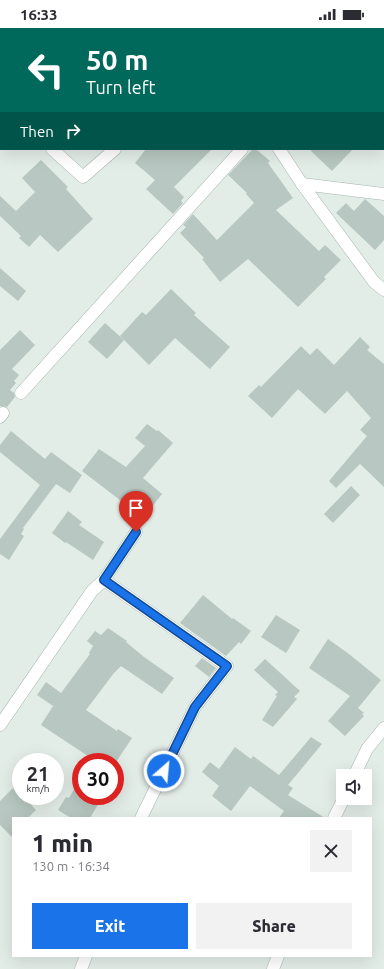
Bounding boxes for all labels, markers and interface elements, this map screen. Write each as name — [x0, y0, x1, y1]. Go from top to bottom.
text: 16:33 — [20, 6, 58, 23]
icon: left — [20, 44, 72, 96]
text: 50 m — [86, 44, 148, 75]
text: Turn left — [86, 77, 156, 97]
icon: right — [62, 120, 84, 142]
text: Then — [20, 123, 54, 140]
pin — [119, 491, 153, 532]
icon: arrive — [125, 497, 147, 519]
position arrow — [143, 750, 185, 792]
speed limit sign: 30 — [72, 753, 124, 805]
text: 21 — [27, 762, 49, 785]
map controls — [336, 769, 372, 805]
button: sound — [336, 769, 372, 805]
text: km/h — [26, 783, 50, 794]
text: 1 min — [32, 830, 93, 857]
button: close — [310, 830, 352, 872]
text: 130 m · 16:34 — [32, 859, 110, 873]
button: Exit — [32, 903, 188, 949]
button: Share — [196, 903, 352, 949]

